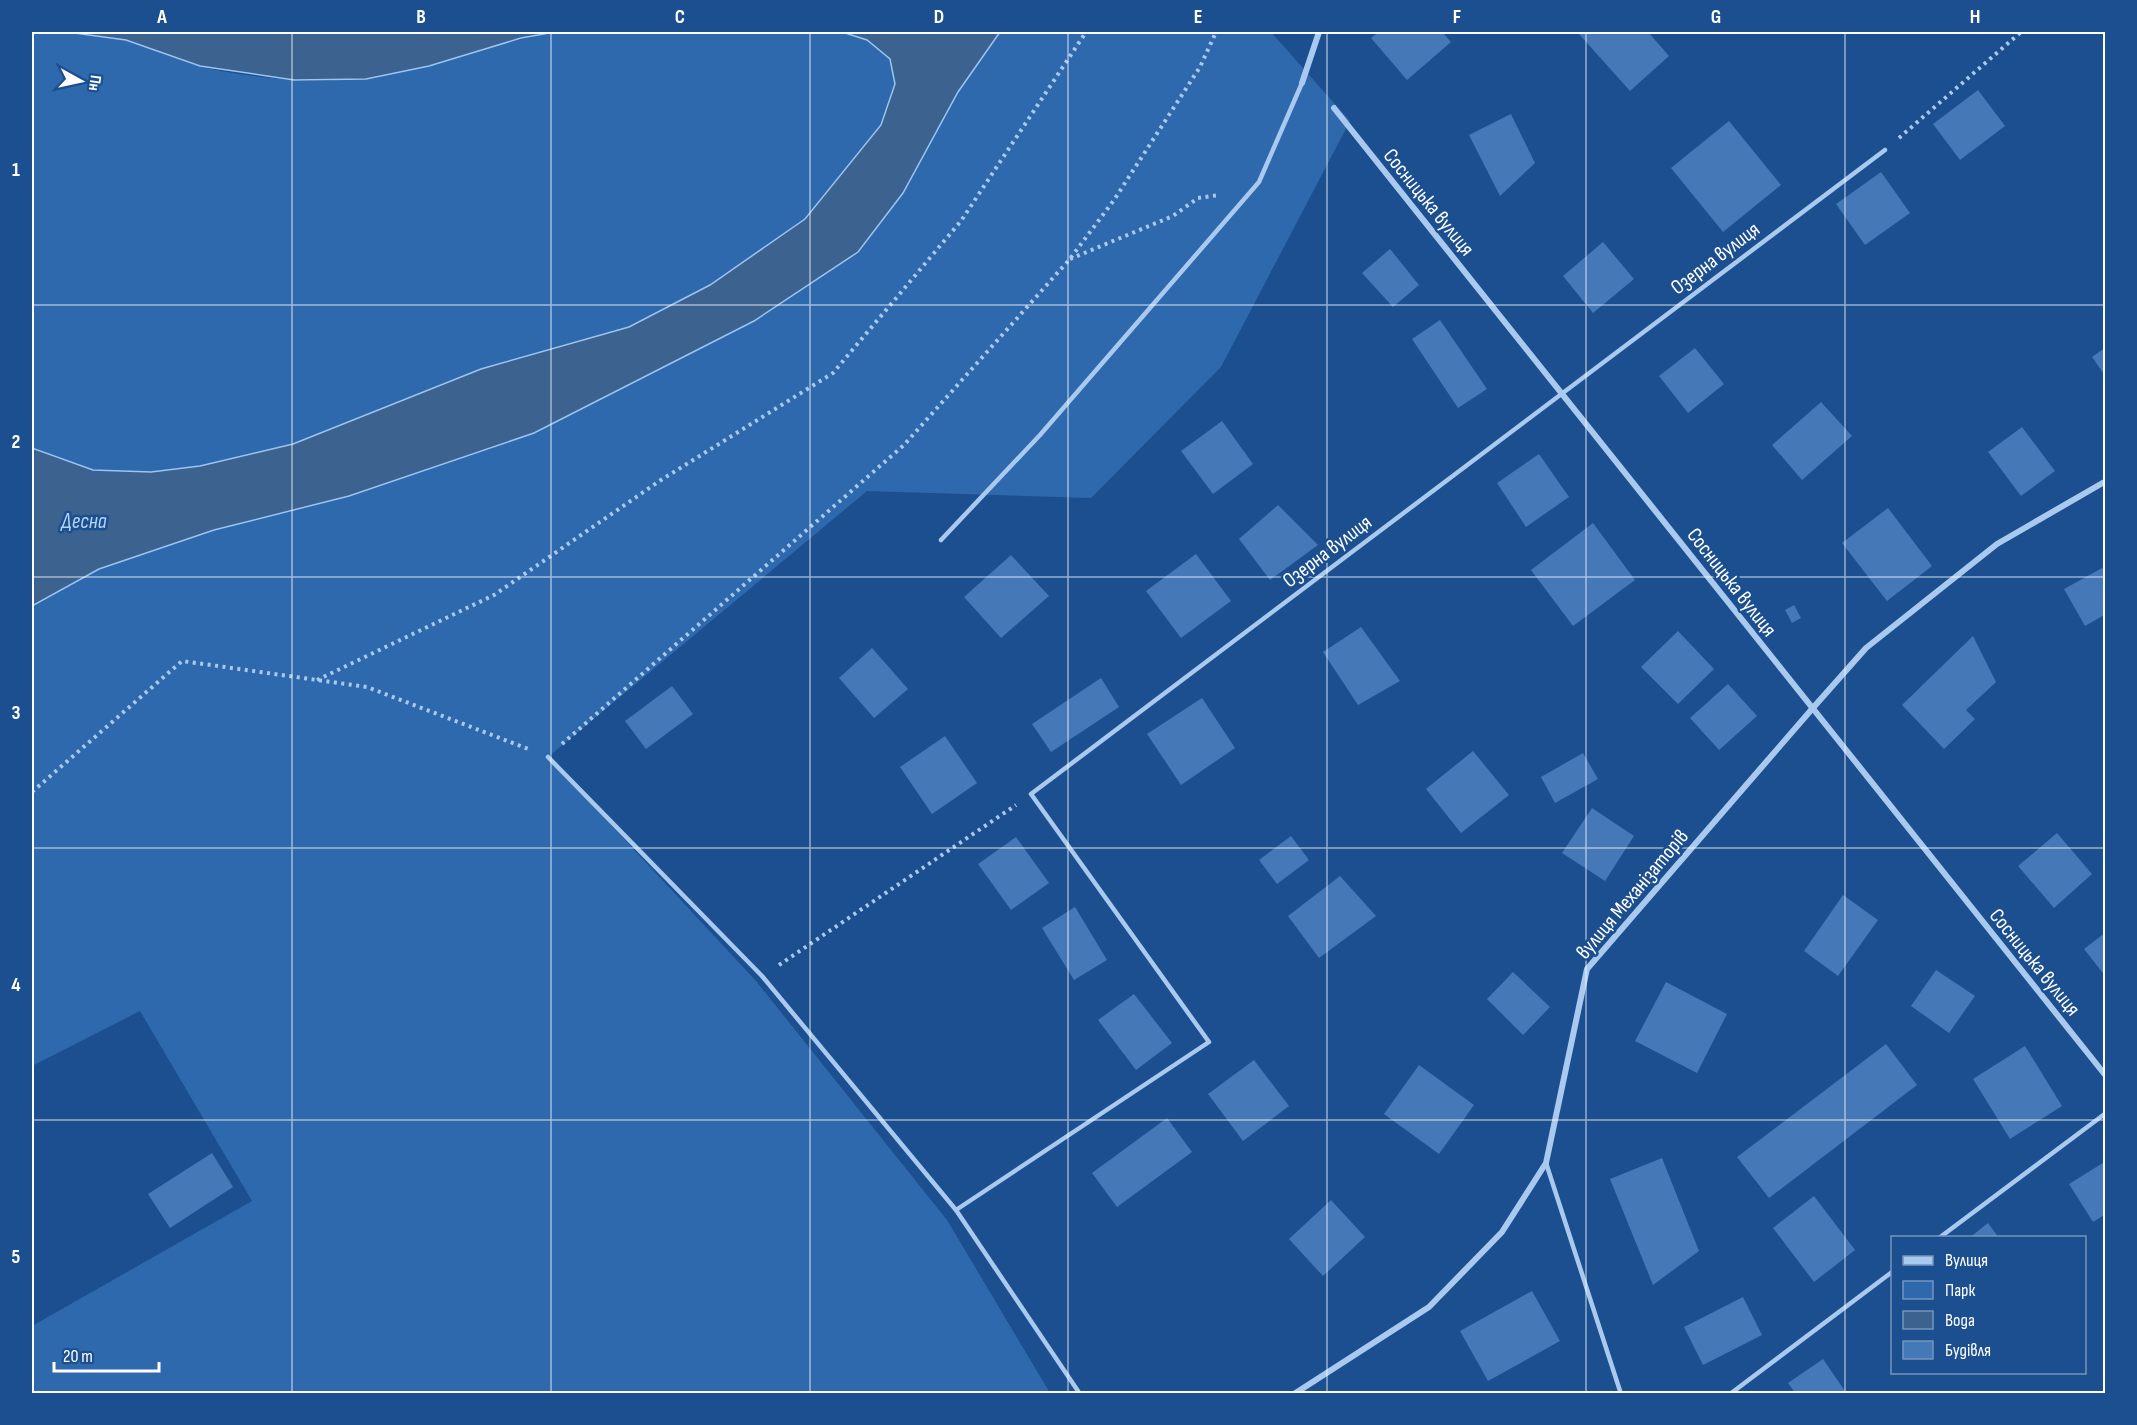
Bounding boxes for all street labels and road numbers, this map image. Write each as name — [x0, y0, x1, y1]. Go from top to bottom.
street label: Сосницька вулиця — [1378, 144, 1480, 261]
street label: Озерна вулиця — [1666, 217, 1765, 300]
street label: Озерна вулиця — [1278, 510, 1377, 593]
street label: Сосницька вулиця — [1681, 523, 1782, 642]
street label: вулиця Механізаторів — [1571, 824, 1694, 964]
street label: Сосницька вулиця — [1984, 904, 2086, 1021]

